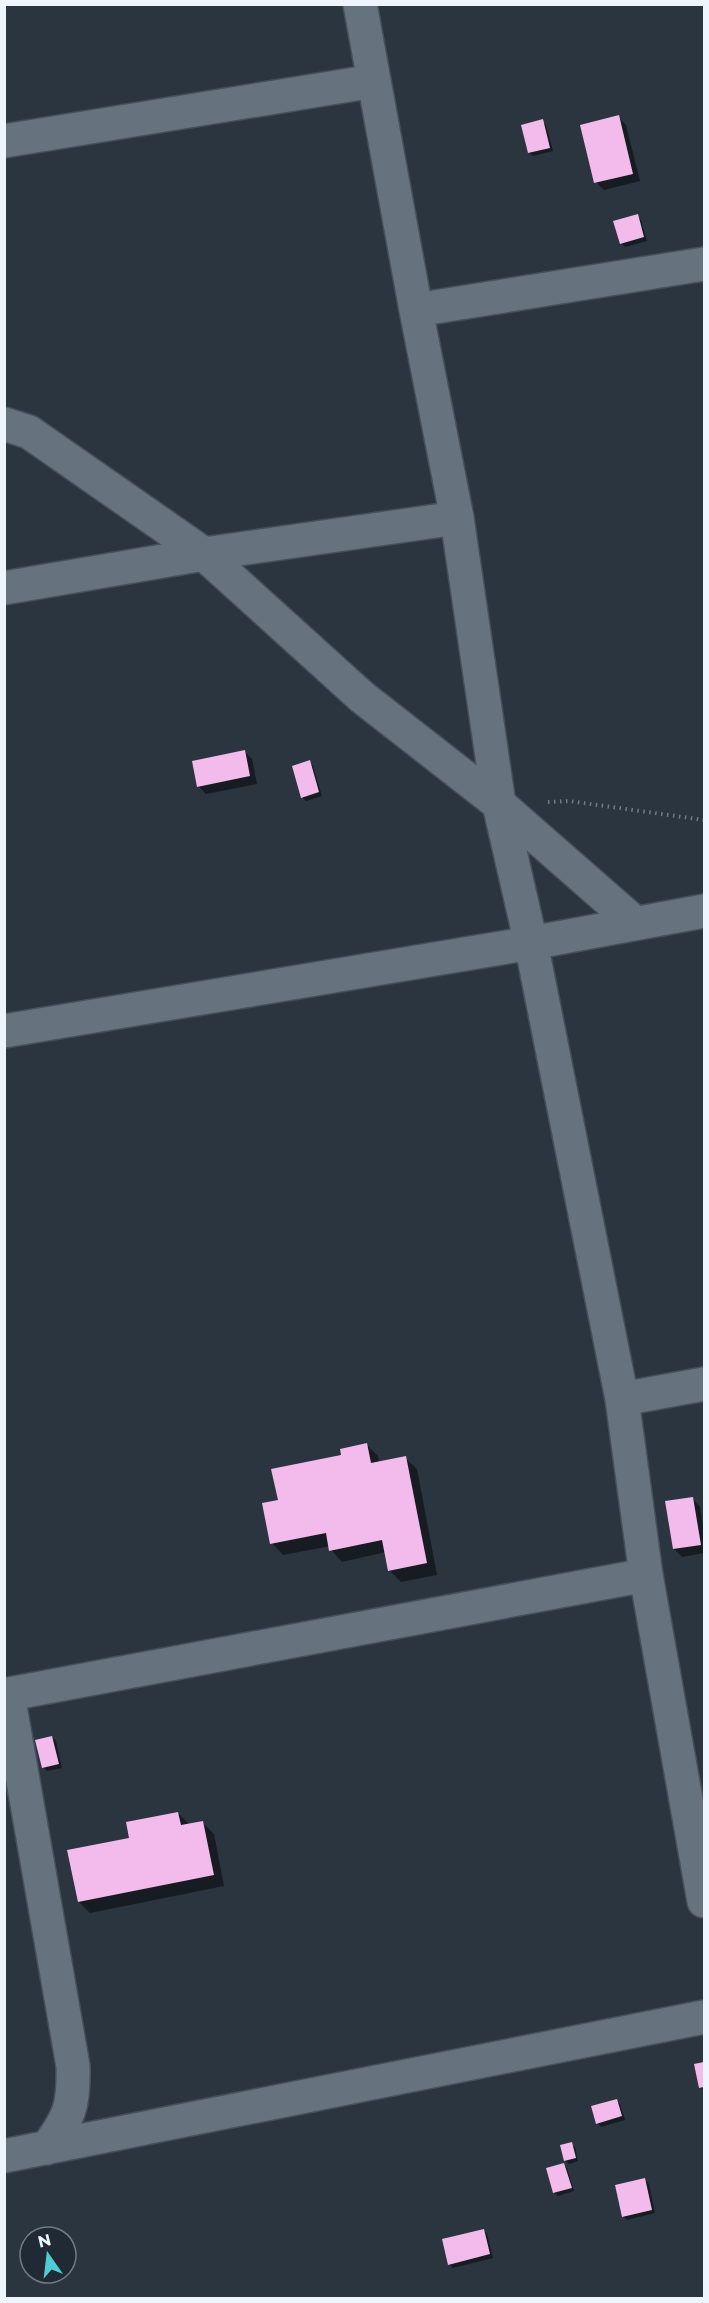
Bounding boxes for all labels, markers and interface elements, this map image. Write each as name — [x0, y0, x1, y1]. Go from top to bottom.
north arrow — [18, 2225, 78, 2285]
text: N — [36, 2230, 53, 2252]

